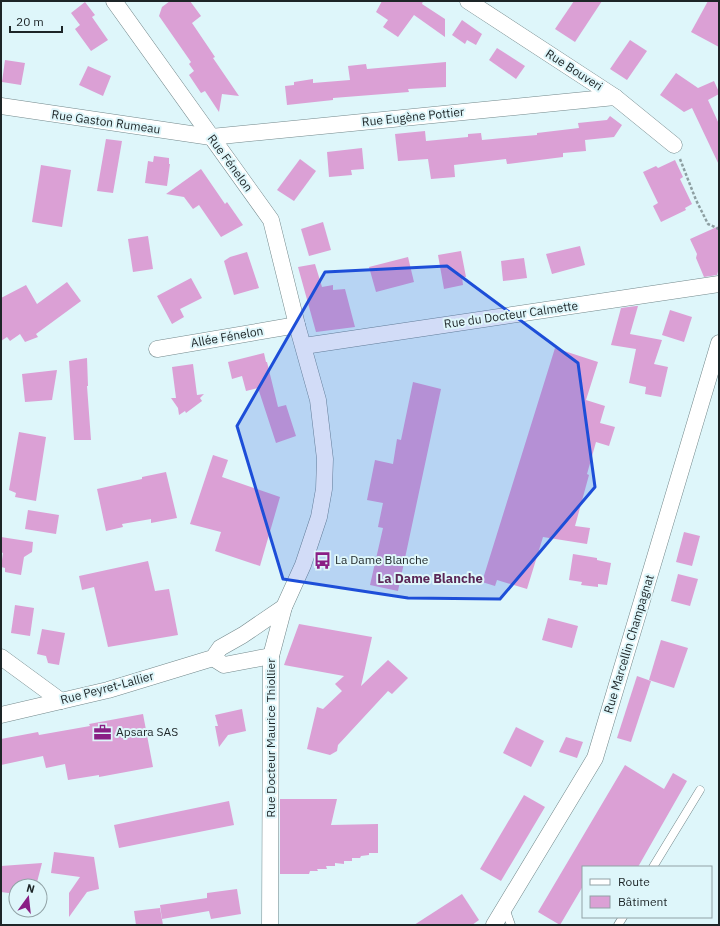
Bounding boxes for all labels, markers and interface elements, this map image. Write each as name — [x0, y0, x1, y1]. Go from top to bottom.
scale bar — [10, 8, 62, 34]
text: 20 m — [16, 14, 44, 29]
street label: Rue Bouveri — [543, 46, 606, 94]
street label: Rue Eugène Pottier — [361, 104, 465, 129]
street label: Rue Gaston Rumeau — [51, 106, 161, 137]
street label: Rue Fénelon — [205, 131, 256, 194]
street label: Rue du Docteur Calmette — [443, 298, 579, 331]
street label: Allée Fénelon — [189, 323, 264, 350]
bus stop icon: La Dame Blanche — [312, 550, 332, 570]
place label: La Dame Blanche — [335, 552, 429, 567]
district label: La Dame Blanche — [377, 570, 483, 587]
street label: Rue Marcellin Champagnat — [600, 573, 657, 715]
street label: Rue Docteur Maurice Thiollier — [263, 658, 278, 818]
street label: Rue Peyret-Lallier — [59, 668, 156, 707]
office icon: Apsara SAS — [93, 722, 113, 742]
place label: Apsara SAS — [116, 724, 178, 739]
legend — [582, 866, 712, 918]
text: Route — [618, 874, 650, 889]
north arrow — [8, 878, 48, 918]
text: N — [25, 881, 36, 896]
text: Bâtiment — [618, 894, 668, 909]

